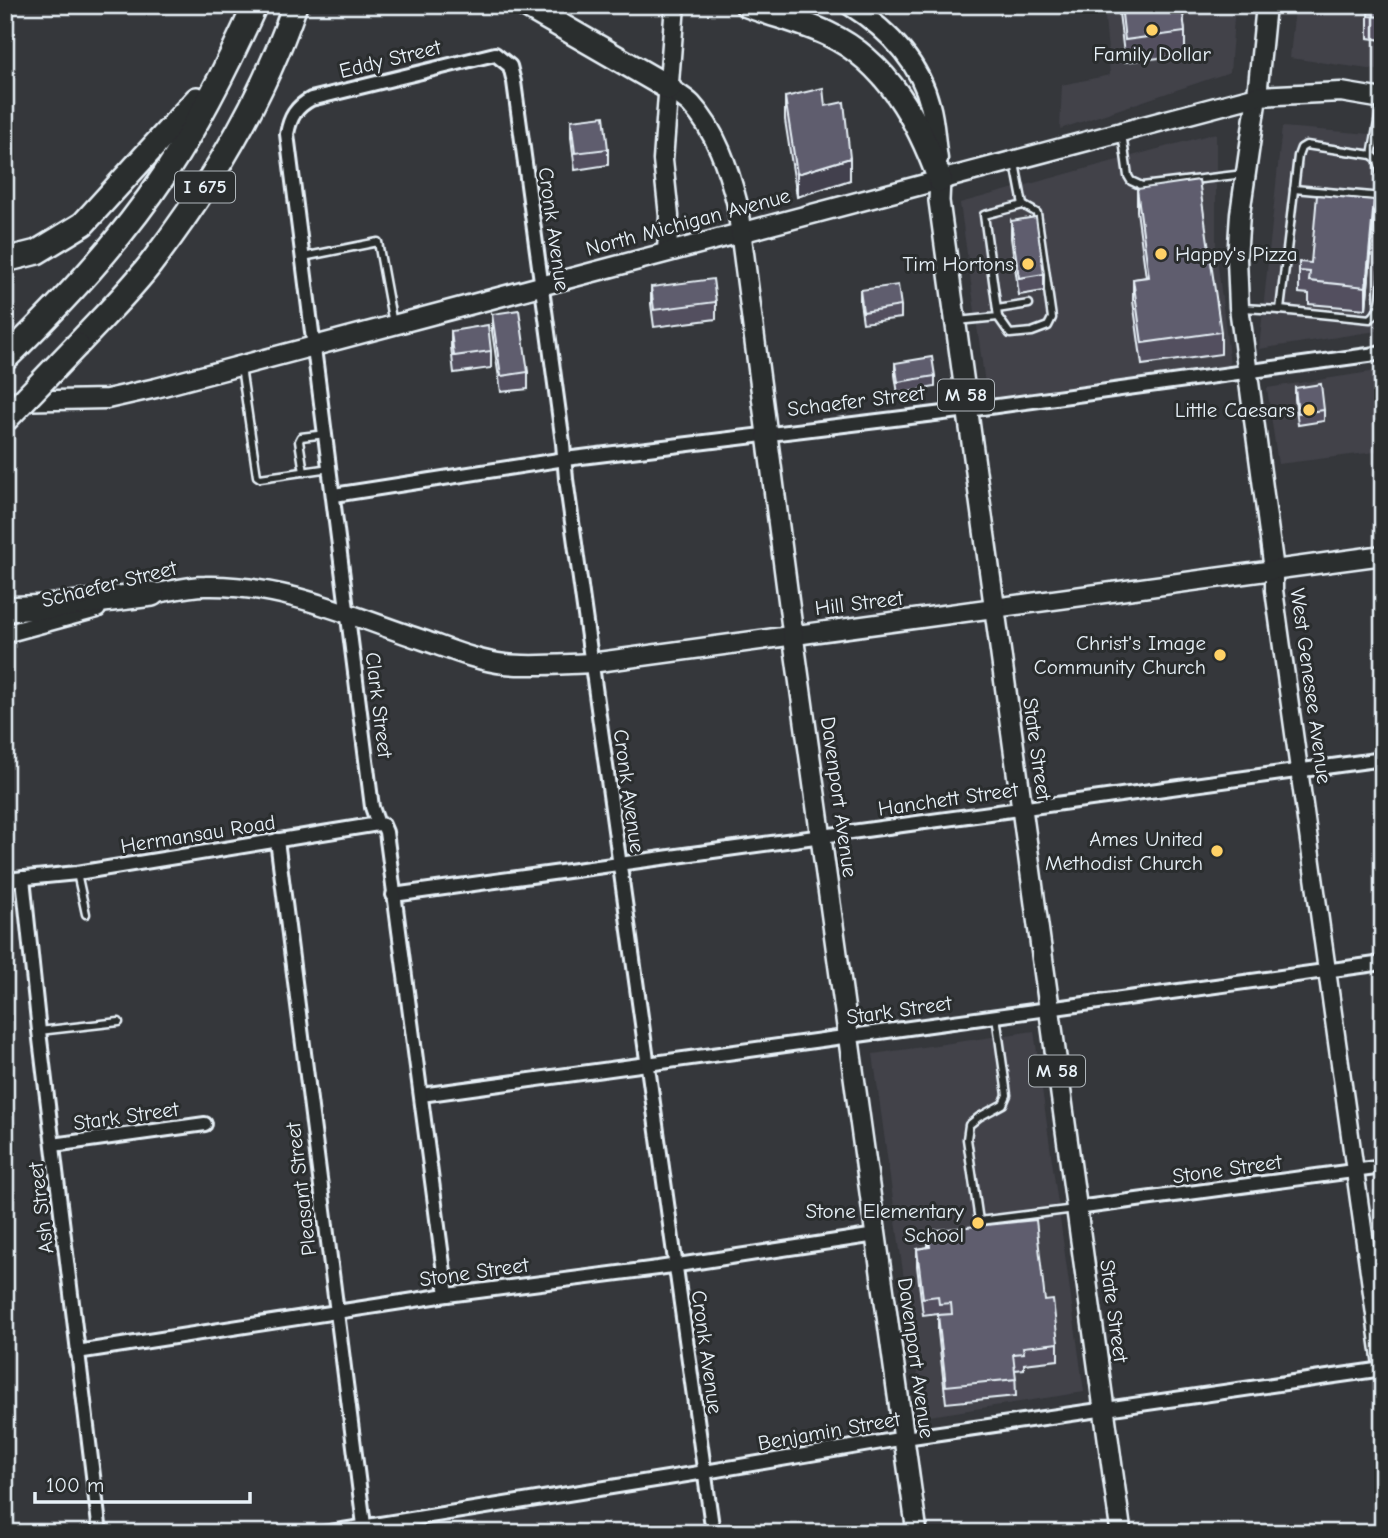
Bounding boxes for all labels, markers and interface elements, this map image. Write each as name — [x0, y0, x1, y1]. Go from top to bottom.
marker: Family Dollar — [1144, 22, 1160, 38]
street label: Eddy Street — [337, 35, 444, 83]
place label: Family Dollar — [1093, 42, 1211, 66]
street label: Cronk Avenue — [533, 166, 575, 292]
road number: I 675 — [175, 172, 235, 202]
street label: North Michigan Avenue — [583, 183, 793, 261]
place label: Happy's Pizza — [1175, 242, 1298, 266]
marker: Happy's Pizza — [1153, 246, 1169, 262]
place label: Tim Hortons — [902, 252, 1014, 276]
marker: Tim Hortons — [1020, 256, 1036, 272]
road number: M 58 — [938, 380, 994, 410]
street label: Schaefer Street — [786, 381, 927, 421]
place label: Little Caesars — [1175, 398, 1295, 422]
marker: Little Caesars — [1301, 402, 1317, 418]
street label: Schaefer Street — [39, 555, 180, 612]
street label: Hill Street — [813, 586, 905, 620]
street label: West Genesee Avenue — [1285, 587, 1337, 785]
place label: Christ's Image Community Church — [1034, 631, 1206, 679]
marker: Christ's Image Community Church — [1212, 647, 1228, 663]
street label: Clark Street — [361, 651, 398, 760]
street label: State Street — [1018, 696, 1056, 803]
street label: Davenport Avenue — [816, 715, 862, 879]
street label: Cronk Avenue — [608, 728, 650, 854]
street label: Hanchett Street — [876, 777, 1021, 821]
street label: Hermansau Road — [119, 810, 277, 858]
place label: Ames United Methodist Church — [1045, 827, 1203, 875]
marker: Ames United Methodist Church — [1209, 843, 1225, 859]
street label: Stark Street — [845, 991, 954, 1029]
road number: M 58 — [1029, 1056, 1085, 1086]
street label: Stark Street — [72, 1097, 181, 1135]
street label: Pleasant Street — [281, 1120, 321, 1257]
street label: Stone Street — [1171, 1149, 1284, 1189]
street label: Ash Street — [23, 1160, 59, 1255]
place label: Stone Elementary School — [806, 1199, 965, 1247]
marker: Stone Elementary School — [970, 1215, 986, 1231]
street label: Stone Street — [418, 1252, 531, 1292]
street label: State Street — [1095, 1258, 1133, 1365]
street label: Davenport Avenue — [893, 1276, 939, 1440]
street label: Cronk Avenue — [686, 1289, 728, 1415]
street label: Benjamin Street — [756, 1406, 903, 1455]
scale bar — [35, 1461, 250, 1505]
text: 100 m — [46, 1473, 104, 1497]

